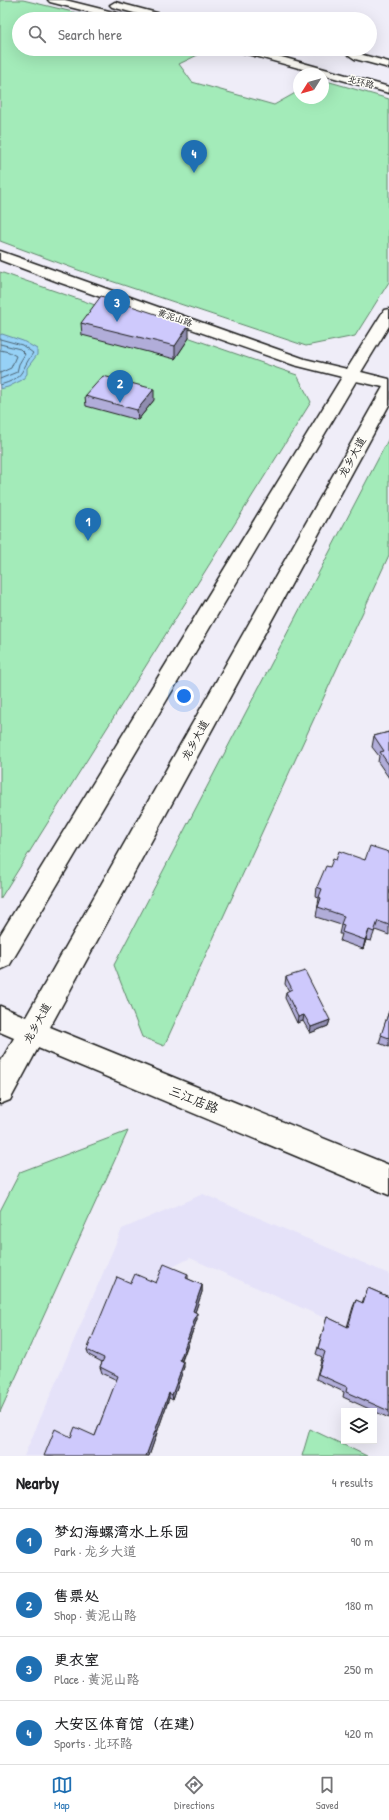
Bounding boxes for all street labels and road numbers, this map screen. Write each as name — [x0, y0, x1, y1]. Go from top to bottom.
street label: 北环路 — [346, 73, 376, 91]
street label: 黄泥山路 — [156, 306, 194, 330]
street label: 龙乡大道 — [335, 434, 369, 480]
street label: 龙乡大道 — [178, 717, 212, 763]
street label: 龙乡大道 — [20, 1000, 54, 1046]
street label: 三江店路 — [167, 1081, 221, 1117]

